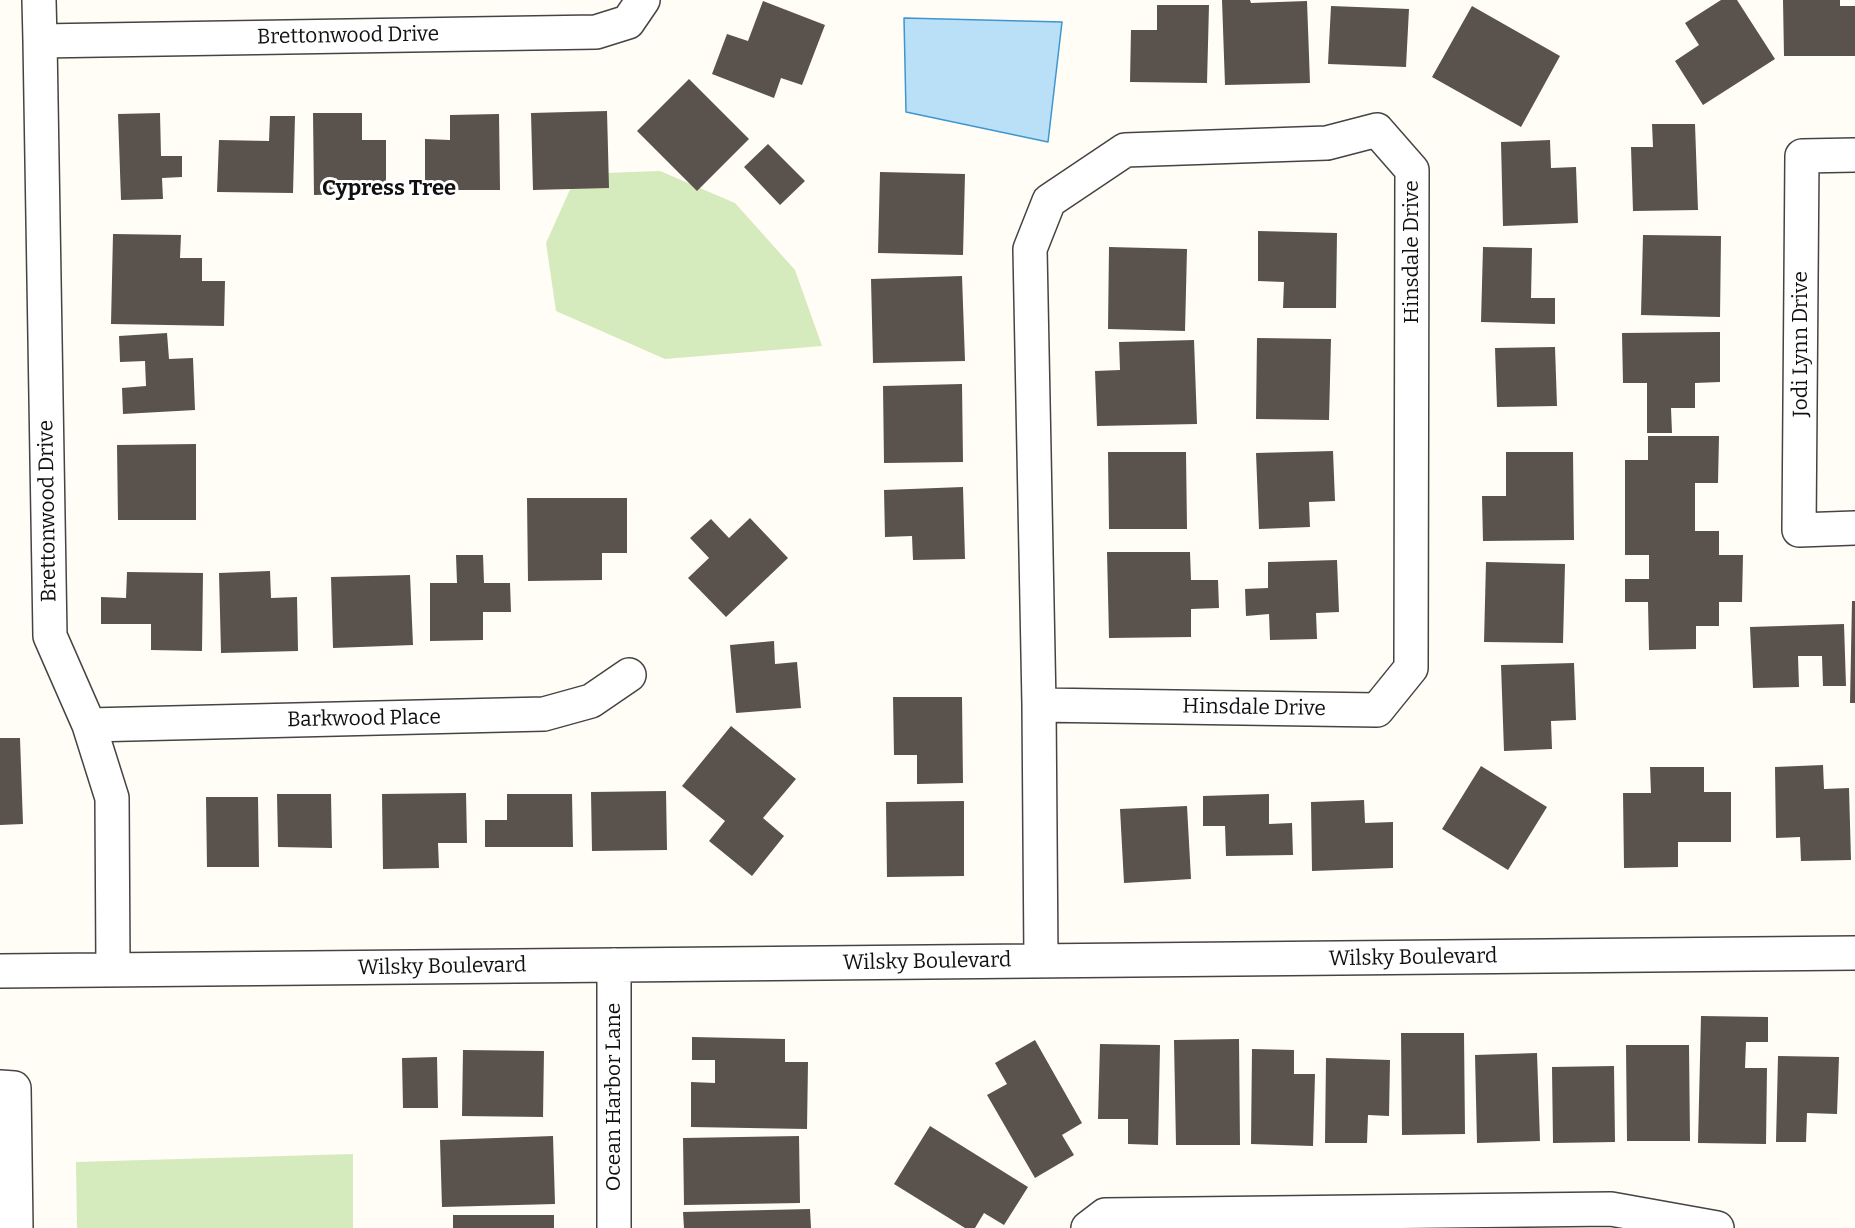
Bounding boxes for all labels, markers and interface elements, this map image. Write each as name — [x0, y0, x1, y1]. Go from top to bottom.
street label: Brettonwood Drive — [257, 22, 439, 50]
district label: Cypress Tree — [322, 176, 456, 202]
street label: Hinsdale Drive — [1399, 180, 1425, 324]
street label: Jodi Lynn Drive — [1788, 271, 1814, 417]
street label: Brettonwood Drive — [34, 420, 62, 602]
street label: Hinsdale Drive — [1182, 694, 1326, 722]
street label: Barkwood Place — [287, 705, 441, 733]
street label: Wilsky Boulevard — [1328, 944, 1498, 972]
street label: Wilsky Boulevard — [842, 948, 1012, 976]
street label: Wilsky Boulevard — [357, 953, 527, 981]
street label: Ocean Harbor Lane — [601, 1003, 627, 1191]

